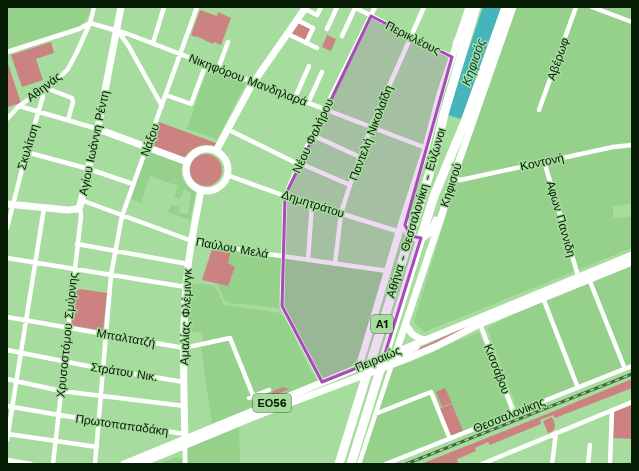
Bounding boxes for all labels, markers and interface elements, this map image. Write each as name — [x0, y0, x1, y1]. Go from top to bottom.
street label: Περικλέους — [383, 18, 443, 58]
water label: Κηφισός — [458, 36, 489, 88]
street label: Αβέρωφ — [544, 36, 572, 82]
street label: Νικηφόρου Μανδηλαρά — [187, 51, 309, 109]
street label: Αθηνάς — [24, 69, 64, 105]
street label: Παντελή Νικολαΐδη — [346, 83, 396, 183]
street label: Αγίου Ιωάννη Ρέντη — [76, 89, 112, 197]
street label: Νέου Φαλήρου — [290, 97, 336, 175]
street label: Σκυλίτση — [14, 122, 42, 172]
street label: Νάξου — [138, 122, 162, 158]
street label: Αθήνα - Θεσσαλονίκη - Εύζωνοι — [383, 126, 449, 300]
street label: Κοντονή — [519, 151, 565, 173]
street label: Κηφισού — [437, 161, 465, 209]
street label: Αφων Παννιδη — [543, 179, 579, 259]
street label: Δημητράτου — [280, 187, 346, 221]
street label: Παύλου Μελά — [195, 235, 269, 261]
street label: Αμαλίας Φλέμινγκ — [177, 267, 195, 366]
street label: Χρυσοστόμου Σμύρνης — [53, 271, 81, 398]
road number: Α1 — [371, 315, 393, 333]
street label: Μπαλτατζή — [95, 326, 157, 350]
street label: Κισσάβου — [481, 342, 513, 396]
street label: Πειραιώς — [353, 343, 403, 375]
street label: Στράτου Νικ. — [89, 360, 159, 384]
road number: ΕΟ56 — [253, 394, 291, 412]
street label: Θεσσαλονίκης — [471, 394, 547, 436]
street label: Πρωτοπαπαδάκη — [75, 412, 169, 438]

